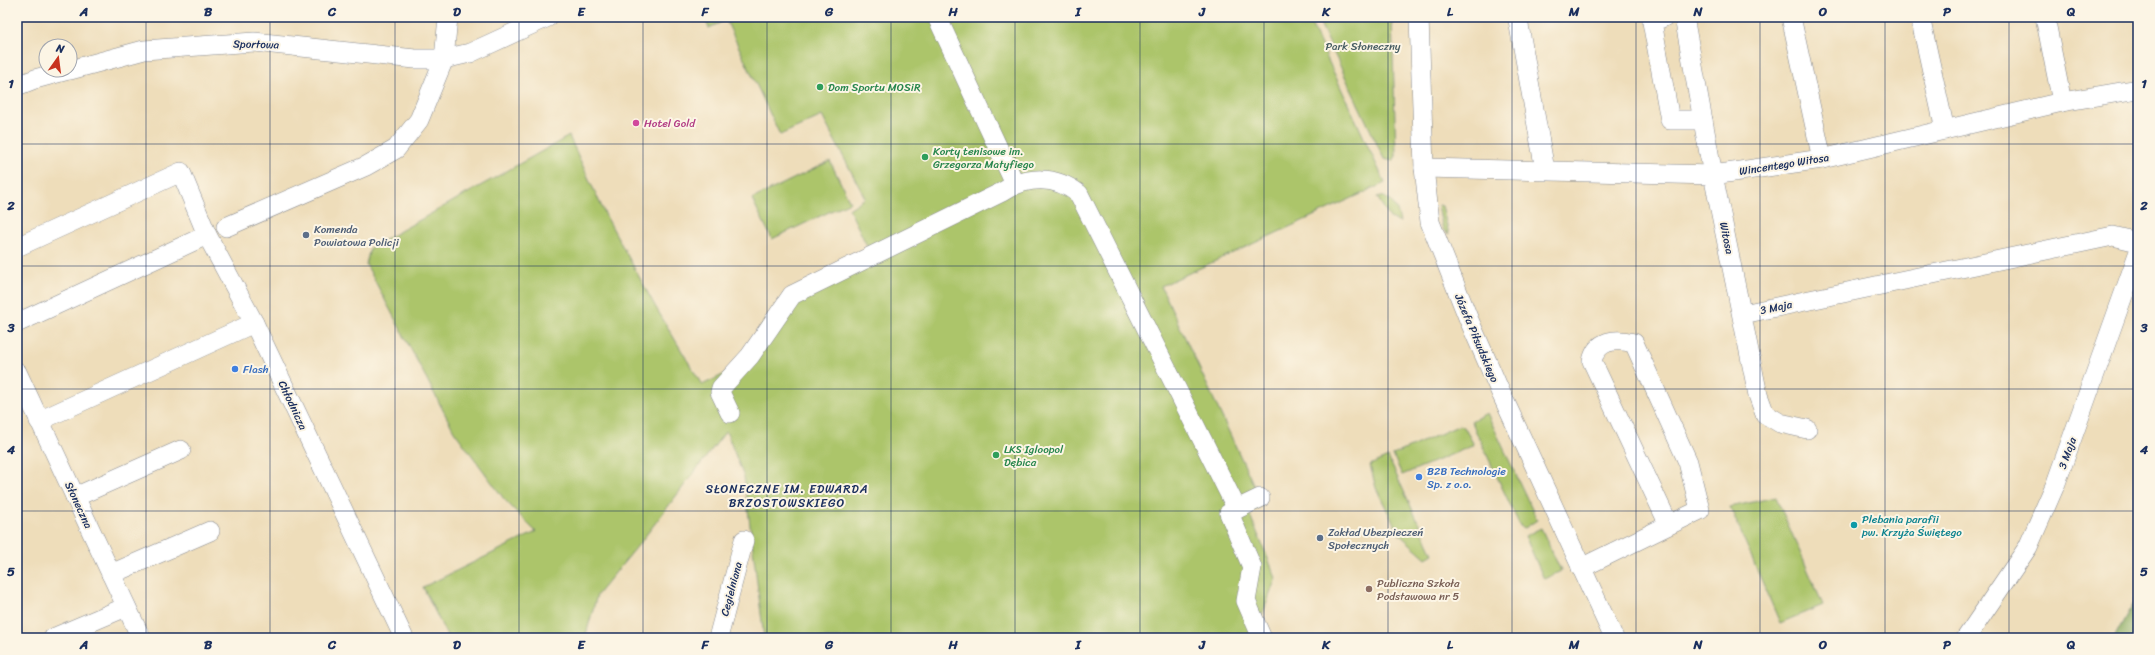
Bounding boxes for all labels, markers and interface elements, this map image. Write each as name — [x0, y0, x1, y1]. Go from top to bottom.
text: A — [79, 0, 88, 23]
text: B — [204, 0, 213, 23]
text: C — [327, 0, 337, 23]
text: D — [453, 0, 461, 23]
text: E — [577, 0, 586, 23]
text: F — [700, 0, 709, 23]
text: G — [824, 0, 834, 23]
text: H — [947, 0, 958, 23]
text: I — [1074, 0, 1082, 23]
text: J — [1198, 0, 1206, 23]
text: K — [1321, 0, 1331, 23]
text: L — [1447, 0, 1454, 23]
text: M — [1568, 0, 1580, 23]
text: N — [1692, 0, 1703, 23]
text: O — [1818, 0, 1828, 23]
text: P — [1943, 0, 1951, 23]
text: Q — [2066, 0, 2076, 23]
street label: Sportowa — [233, 35, 280, 54]
park label: Park Słoneczny — [1325, 37, 1401, 56]
north arrow — [38, 38, 78, 78]
text: N — [53, 38, 67, 59]
text: 1 — [8, 72, 14, 95]
text: 1 — [2141, 72, 2147, 95]
place label: Dom Sportu MOSiR — [828, 78, 921, 97]
marker: Dom Sportu MOSiR — [815, 82, 825, 92]
place label: Hotel Gold — [644, 114, 696, 133]
marker: Hotel Gold — [631, 118, 641, 128]
place label: Korty tenisowe im. Grzegorza Matyfiego — [933, 142, 1034, 174]
street label: Wincentego Witosa — [1738, 148, 1831, 181]
marker: Korty tenisowe im. Grzegorza Matyfiego — [920, 152, 930, 162]
text: 2 — [6, 194, 15, 217]
text: 2 — [2139, 194, 2148, 217]
place label: Komenda Powiatowa Policji — [314, 220, 400, 252]
street label: Witosa — [1714, 220, 1739, 256]
marker: Komenda Powiatowa Policji — [301, 230, 311, 240]
street label: Józefa Piłsudskiego — [1449, 290, 1504, 386]
street label: 3 Maja — [1758, 295, 1794, 320]
text: 3 — [6, 316, 15, 339]
text: 3 — [2139, 316, 2148, 339]
place label: Flash — [243, 360, 269, 379]
marker: Flash — [230, 364, 240, 374]
street label: Chłodnicza — [273, 377, 313, 434]
street label: 3 Maja — [2053, 434, 2082, 472]
text: 4 — [6, 438, 16, 461]
text: 4 — [2139, 438, 2149, 461]
place label: LKS Igloopol Dębica — [1004, 440, 1064, 472]
marker: LKS Igloopol Dębica — [991, 450, 1001, 460]
place label: B2B Technologie Sp. z o.o. — [1427, 462, 1506, 494]
marker: B2B Technologie Sp. z o.o. — [1414, 472, 1424, 482]
district label: SŁONECZNE IM. EDWARDA BRZOSTOWSKIEGO — [705, 478, 869, 514]
street label: Słoneczna — [59, 479, 98, 532]
place label: Plebania parafii pw. Krzyża Świętego — [1861, 510, 1962, 542]
marker: Plebania parafii pw. Krzyża Świętego — [1849, 520, 1859, 530]
place label: Zakład Ubezpieczeń Społecznych — [1328, 523, 1423, 555]
marker: Zakład Ubezpieczeń Społecznych — [1315, 533, 1325, 543]
street label: Cegielniana — [715, 559, 748, 618]
text: 5 — [7, 560, 15, 583]
text: 5 — [2140, 560, 2148, 583]
place label: Publiczna Szkoła Podstawowa nr 5 — [1377, 574, 1460, 606]
marker: Publiczna Szkoła Podstawowa nr 5 — [1364, 584, 1374, 594]
text: A — [79, 633, 88, 655]
text: B — [204, 633, 213, 655]
text: C — [327, 633, 337, 655]
text: D — [453, 633, 461, 655]
text: E — [577, 633, 586, 655]
text: F — [700, 633, 709, 655]
text: G — [824, 633, 834, 655]
text: H — [947, 633, 958, 655]
text: I — [1074, 633, 1082, 655]
text: J — [1198, 633, 1206, 655]
text: K — [1321, 633, 1331, 655]
text: L — [1447, 633, 1454, 655]
text: M — [1568, 633, 1580, 655]
text: N — [1692, 633, 1703, 655]
text: O — [1818, 633, 1828, 655]
text: P — [1943, 633, 1951, 655]
text: Q — [2066, 633, 2076, 655]

